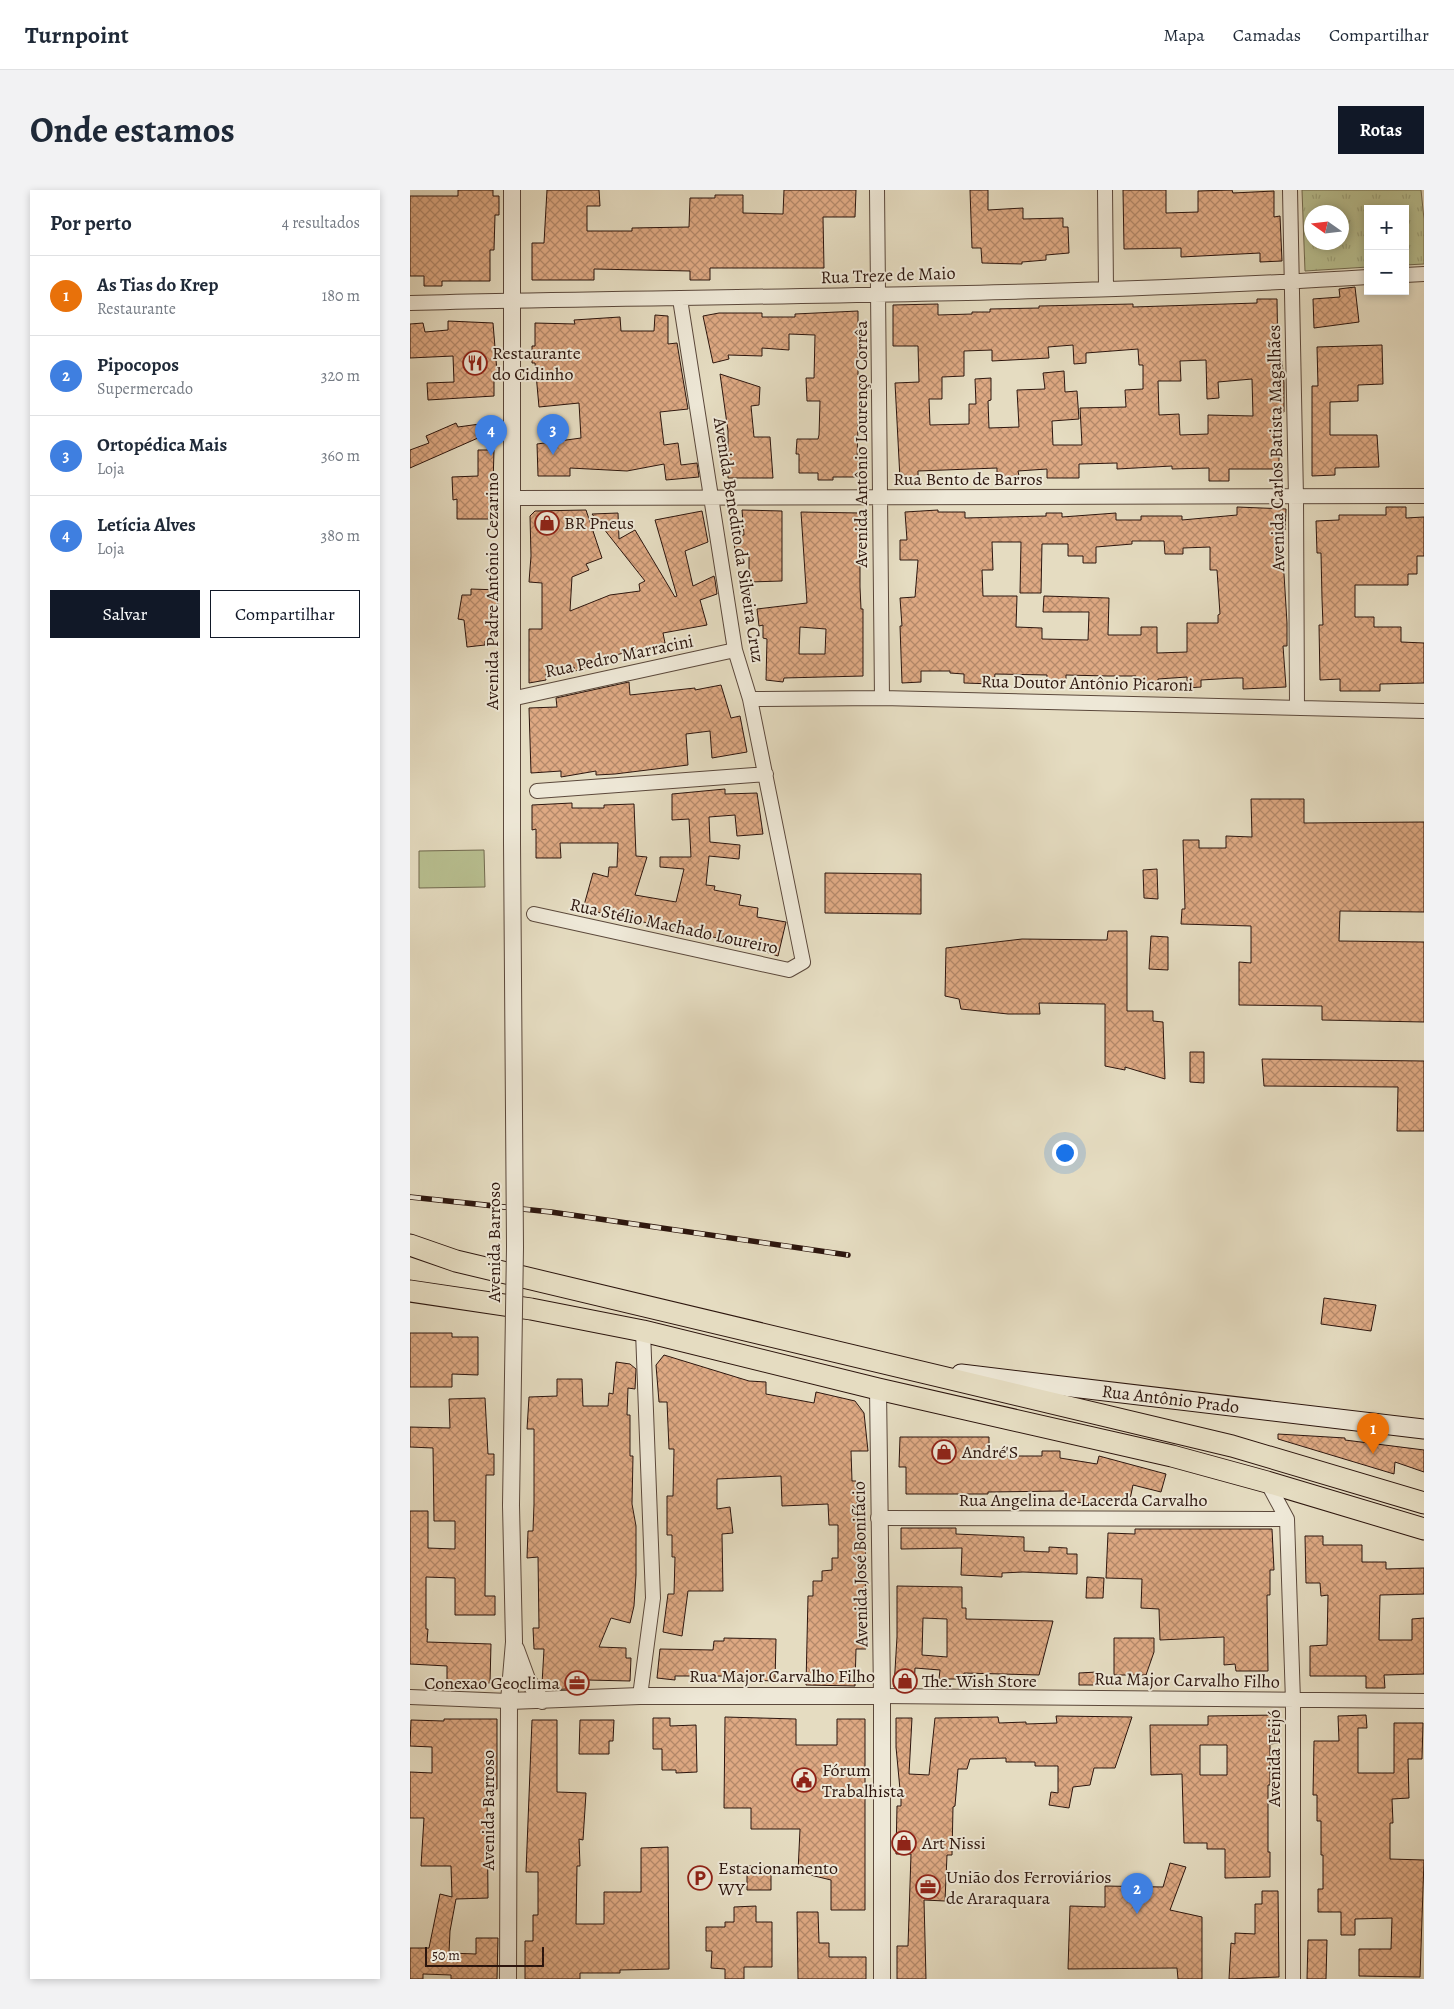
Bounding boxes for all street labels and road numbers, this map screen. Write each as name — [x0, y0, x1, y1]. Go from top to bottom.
street label: Rua Treze de Maio — [820, 261, 956, 289]
street label: Avenida Antônio Lourenço Corrêa — [849, 320, 873, 569]
street label: Avenida Carlos Batista Magalhães — [1262, 324, 1290, 573]
street label: Avenida Benedito da Silveira Cruz — [708, 415, 770, 664]
street label: Rua Bento de Barros — [893, 467, 1043, 491]
street label: Avenida Padre Antônio Cezarino — [480, 472, 504, 711]
street label: Rua Pedro Marracini — [542, 629, 696, 683]
street label: Rua Doutor Antônio Picaroni — [981, 669, 1193, 697]
street label: Rua Stélio Machado Loureiro — [568, 892, 780, 960]
street label: Avenida Barroso — [482, 1182, 506, 1303]
street label: Rua Antônio Prado — [1101, 1379, 1241, 1419]
street label: Avenida José Bonifácio — [847, 1481, 873, 1648]
street label: Rua Angelina de Lacerda Carvalho — [959, 1488, 1208, 1512]
street label: Rua Major Carvalho Filho — [689, 1664, 875, 1688]
street label: Rua Major Carvalho Filho — [1094, 1666, 1280, 1694]
street label: Avenida Feijó — [1262, 1709, 1286, 1808]
street label: Avenida Barroso — [476, 1750, 500, 1871]

